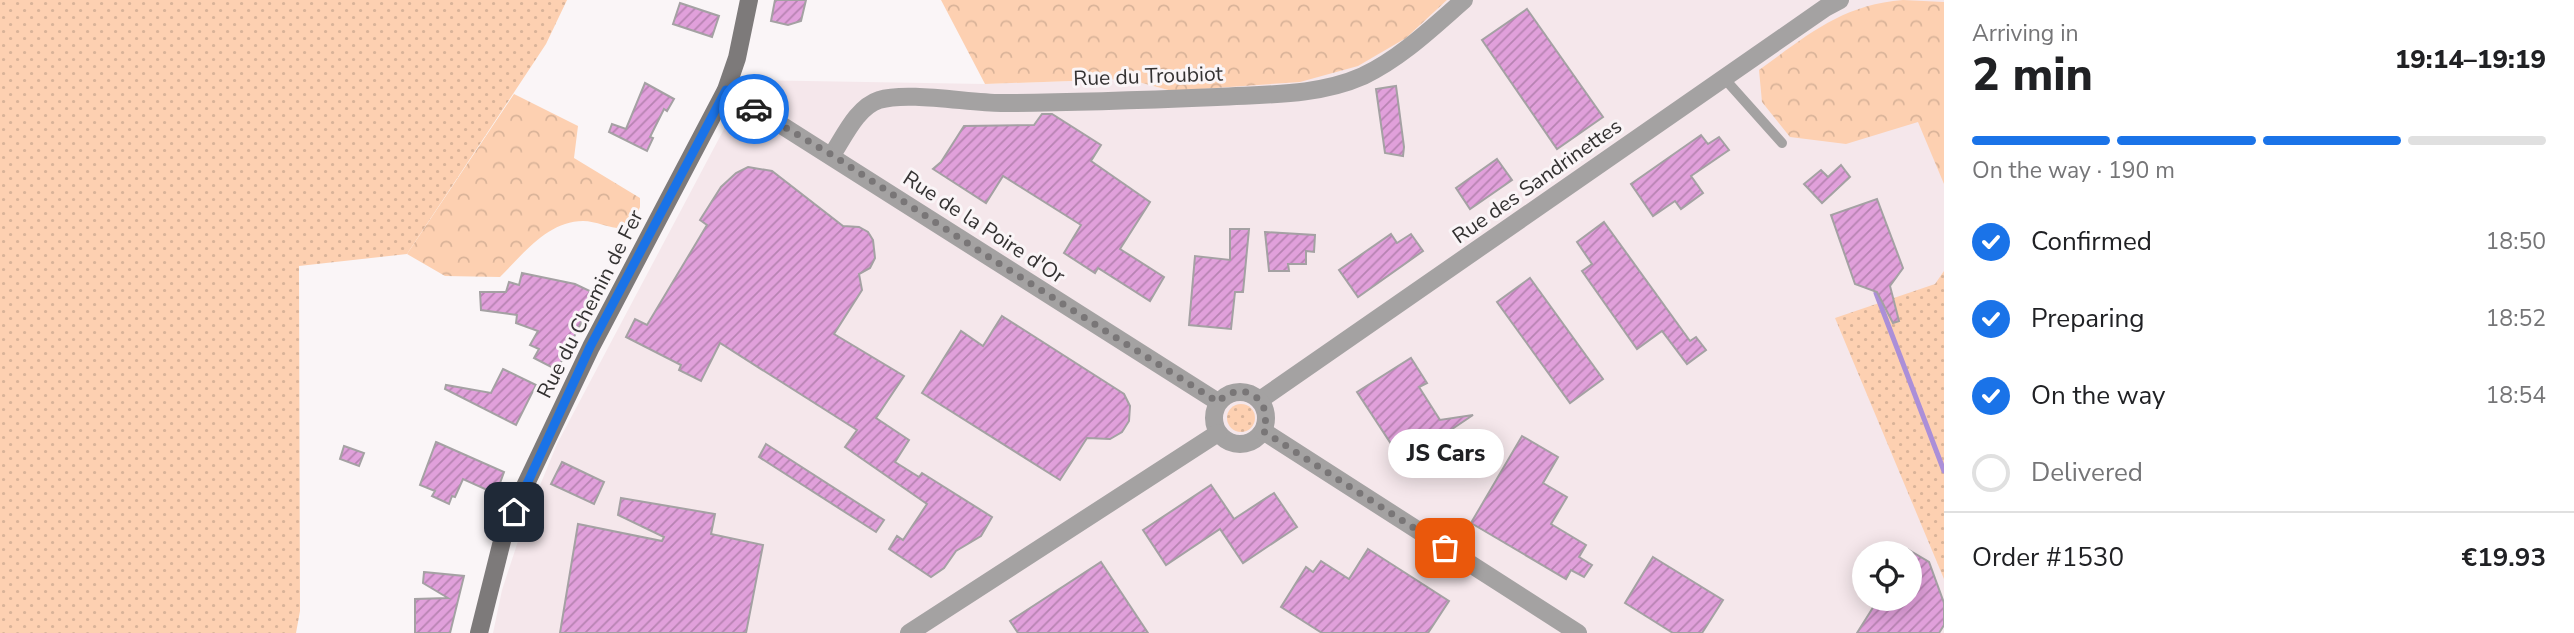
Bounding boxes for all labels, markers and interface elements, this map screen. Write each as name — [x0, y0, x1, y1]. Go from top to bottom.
text: Arriving in — [1972, 18, 2079, 49]
text: 19:14–19:19 — [2395, 42, 2546, 77]
text: 2 min — [1972, 43, 2093, 106]
street label: Rue du Troubiot — [1073, 59, 1224, 93]
courier — [719, 74, 789, 144]
icon: car — [735, 90, 773, 128]
street label: Rue des Sandrinettes — [1447, 112, 1627, 250]
text: On the way · 190 m — [1972, 155, 2175, 186]
street label: Rue de la Poire d'Or — [898, 164, 1071, 290]
street label: Rue du Chemin de Fer — [530, 205, 650, 403]
icon: check — [1972, 223, 2010, 261]
text: Confirmed — [2031, 224, 2152, 259]
text: 18:50 — [2486, 226, 2546, 257]
icon: check — [1972, 300, 2010, 338]
text: Preparing — [2031, 301, 2144, 336]
text: 18:52 — [2486, 303, 2546, 334]
icon: check — [1972, 377, 2010, 415]
text: On the way — [2031, 378, 2165, 413]
text: 18:54 — [2486, 380, 2546, 411]
callout: JS Cars — [1387, 429, 1503, 478]
text: JS Cars — [1407, 438, 1485, 469]
text: Delivered — [2031, 455, 2143, 490]
pin — [484, 482, 544, 542]
icon: home — [495, 493, 533, 531]
pin — [1415, 518, 1475, 578]
icon: bag — [1426, 529, 1464, 567]
text: Order #1530 — [1972, 540, 2124, 575]
text: €19.93 — [2462, 540, 2546, 575]
map controls — [1852, 541, 1922, 611]
button: locate — [1852, 541, 1922, 611]

